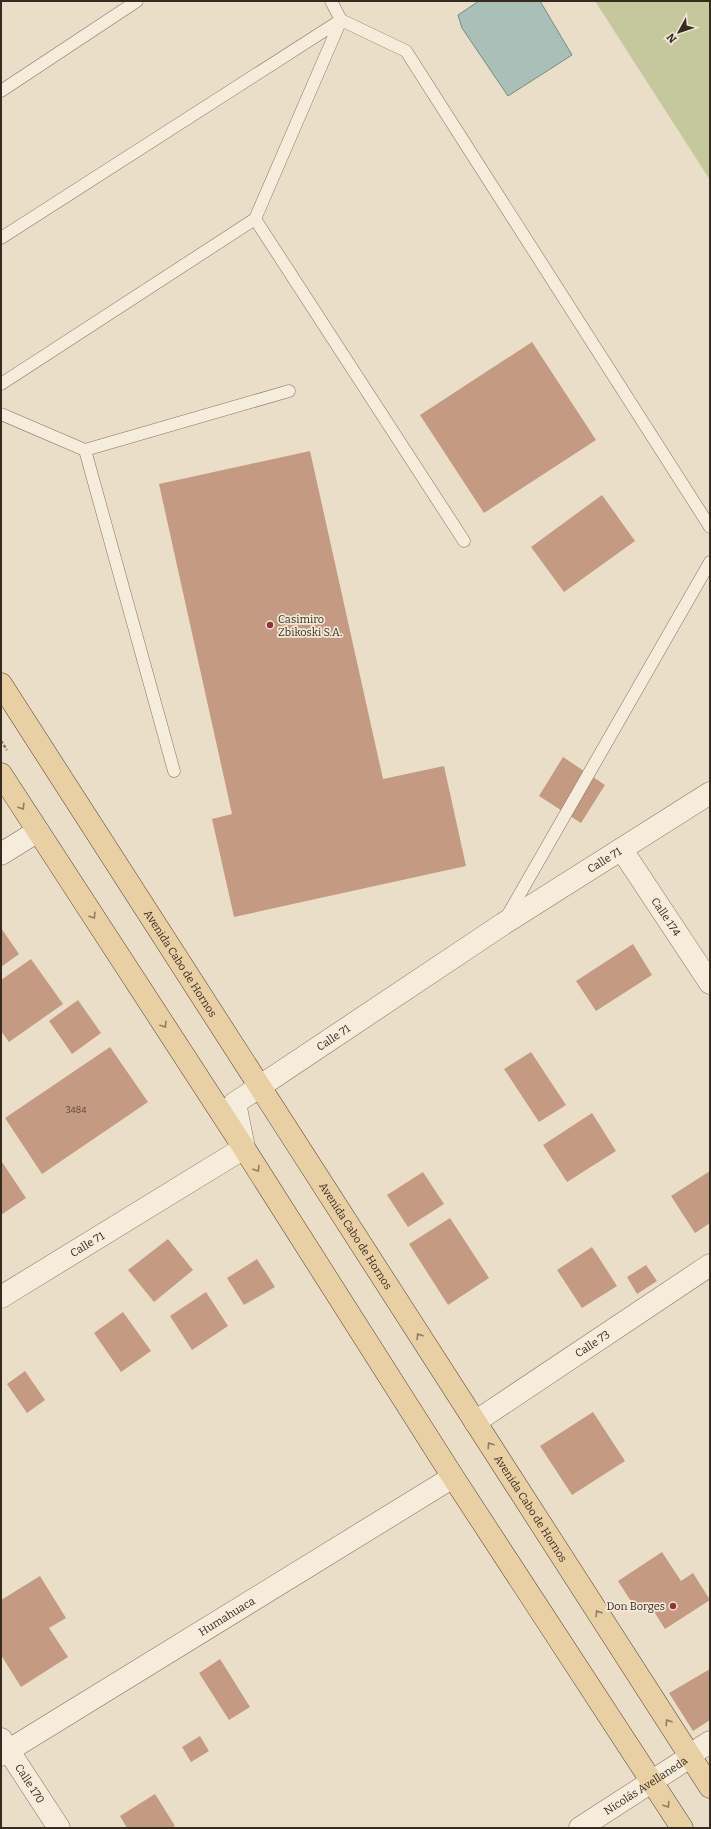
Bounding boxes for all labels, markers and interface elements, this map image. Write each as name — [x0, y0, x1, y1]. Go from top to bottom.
north arrow — [659, 12, 699, 52]
text: N — [664, 30, 679, 46]
place label: Casimiro Zbikoski S.A. — [278, 613, 342, 639]
marker: Casimiro Zbikoski S.A. — [265, 620, 275, 630]
one-way arrow — [17, 803, 25, 810]
street label: Calle 71 — [585, 844, 624, 875]
street label: Calle 174 — [649, 895, 684, 939]
street label: Avenida Cabo de Hornos — [141, 907, 220, 1019]
one-way arrow — [88, 912, 96, 919]
one-way arrow — [159, 1021, 166, 1028]
street label: Calle 71 — [314, 1021, 353, 1053]
house number: 3484 — [65, 1105, 87, 1115]
one-way arrow — [252, 1165, 260, 1172]
street label: Avenida Cabo de Hornos — [317, 1180, 395, 1292]
street label: Calle 71 — [68, 1229, 107, 1260]
street label: Calle 73 — [572, 1327, 612, 1360]
one-way arrow — [417, 1333, 424, 1340]
one-way arrow — [487, 1442, 495, 1449]
street label: Avenida Cabo de Hornos — [492, 1452, 570, 1564]
street label: Humahuaca — [196, 1594, 257, 1638]
place label: Don Borges — [606, 1600, 665, 1613]
marker: Don Borges — [668, 1601, 678, 1611]
one-way arrow — [595, 1610, 603, 1617]
one-way arrow — [666, 1720, 673, 1727]
street label: Nicolás Avellaneda — [601, 1754, 690, 1817]
street label: Calle 170 — [12, 1761, 47, 1805]
one-way arrow — [662, 1801, 670, 1808]

